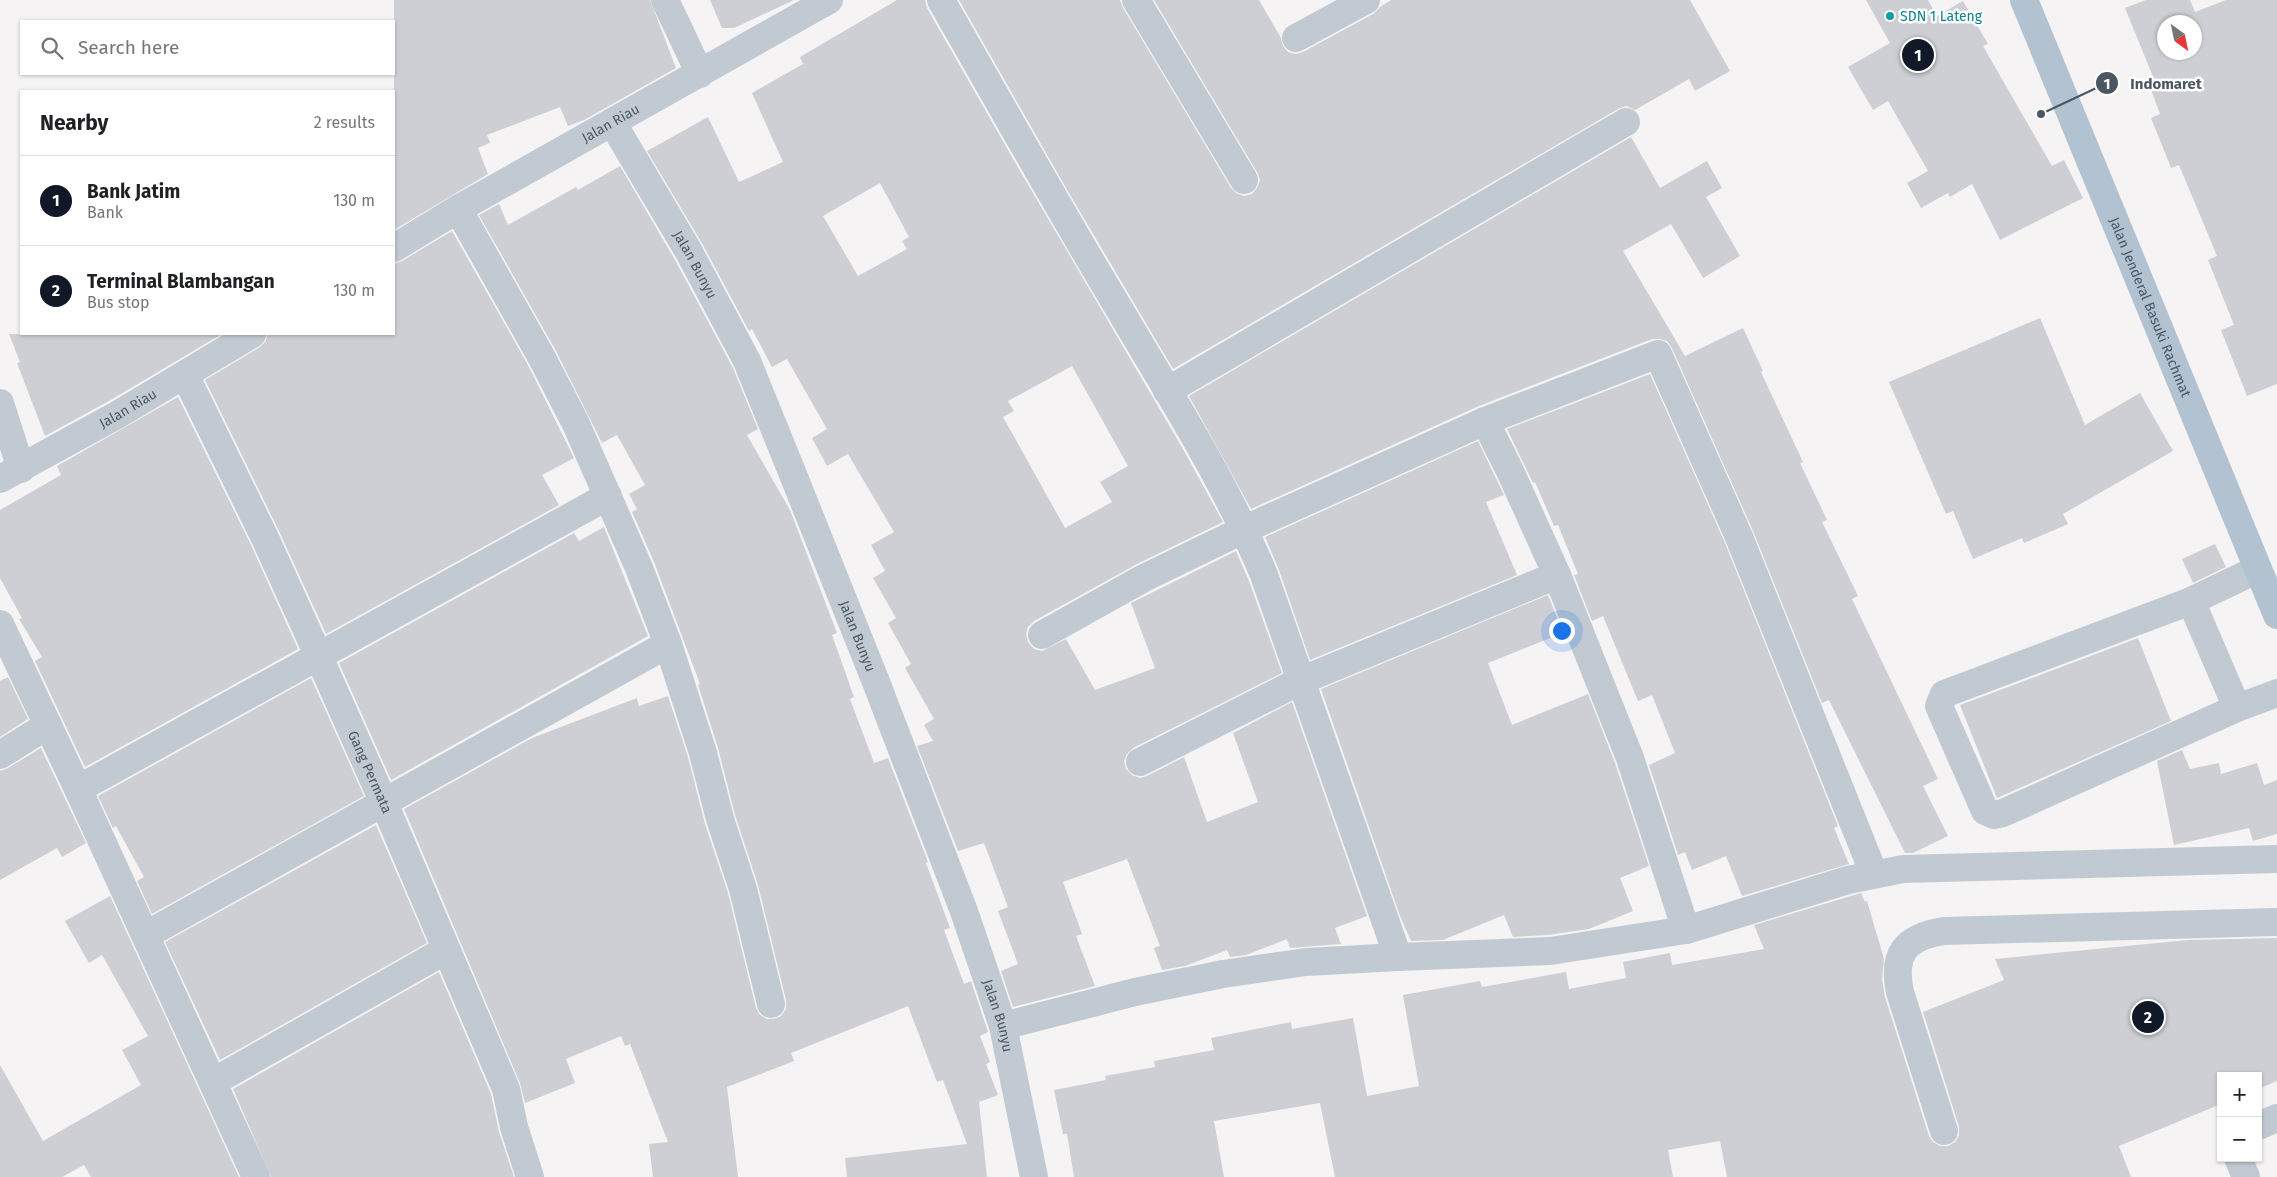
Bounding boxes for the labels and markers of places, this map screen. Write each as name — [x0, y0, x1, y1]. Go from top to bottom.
place label: SDN 1 Lateng — [1900, 8, 1983, 25]
marker: SDN 1 Lateng — [1884, 10, 1896, 22]
pin: 1 — [1902, 36, 1934, 74]
callout: Indomaret — [2095, 68, 2211, 98]
pin: 2 — [2132, 998, 2164, 1036]

